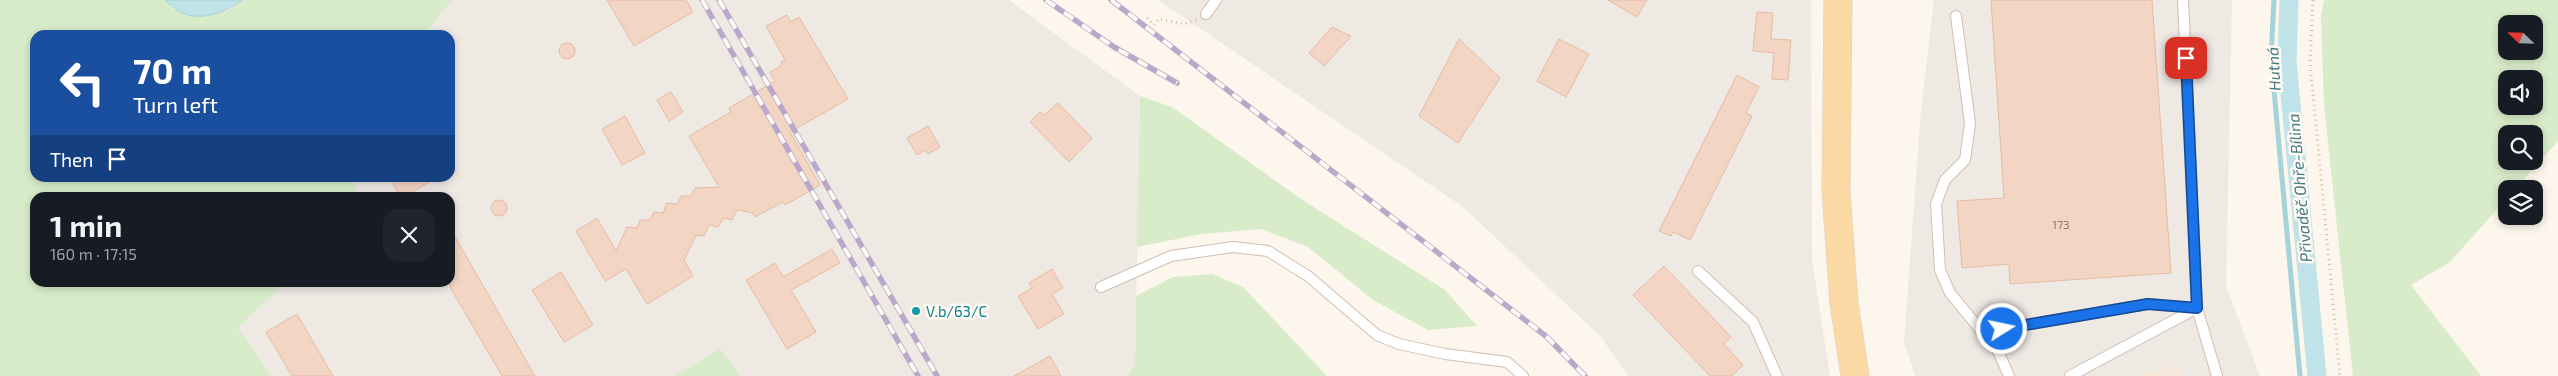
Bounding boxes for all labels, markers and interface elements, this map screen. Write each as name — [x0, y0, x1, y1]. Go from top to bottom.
north arrow — [2498, 15, 2542, 60]
map controls — [2498, 15, 2543, 225]
pin — [2165, 37, 2207, 79]
icon: arrive — [2172, 44, 2200, 72]
water label: Hutná — [2262, 46, 2284, 92]
text: 70 m — [133, 49, 212, 91]
icon: left — [50, 50, 115, 115]
button: sound — [2498, 70, 2543, 115]
text: Turn left — [133, 91, 218, 117]
water label: Přivaděč Ohře-Bílina — [2283, 113, 2315, 263]
button: search — [2498, 125, 2543, 170]
icon: arrive — [103, 145, 131, 173]
text: Then — [50, 148, 93, 171]
button: layers — [2498, 180, 2543, 225]
text: 1 min — [50, 207, 122, 243]
button: close — [383, 209, 435, 261]
house number: 173 — [2052, 217, 2070, 231]
text: 160 m · 17:15 — [50, 244, 137, 263]
place label: V.b/63/C — [926, 302, 987, 320]
position arrow — [1975, 302, 2027, 354]
marker: V.b/63/C — [910, 305, 922, 317]

